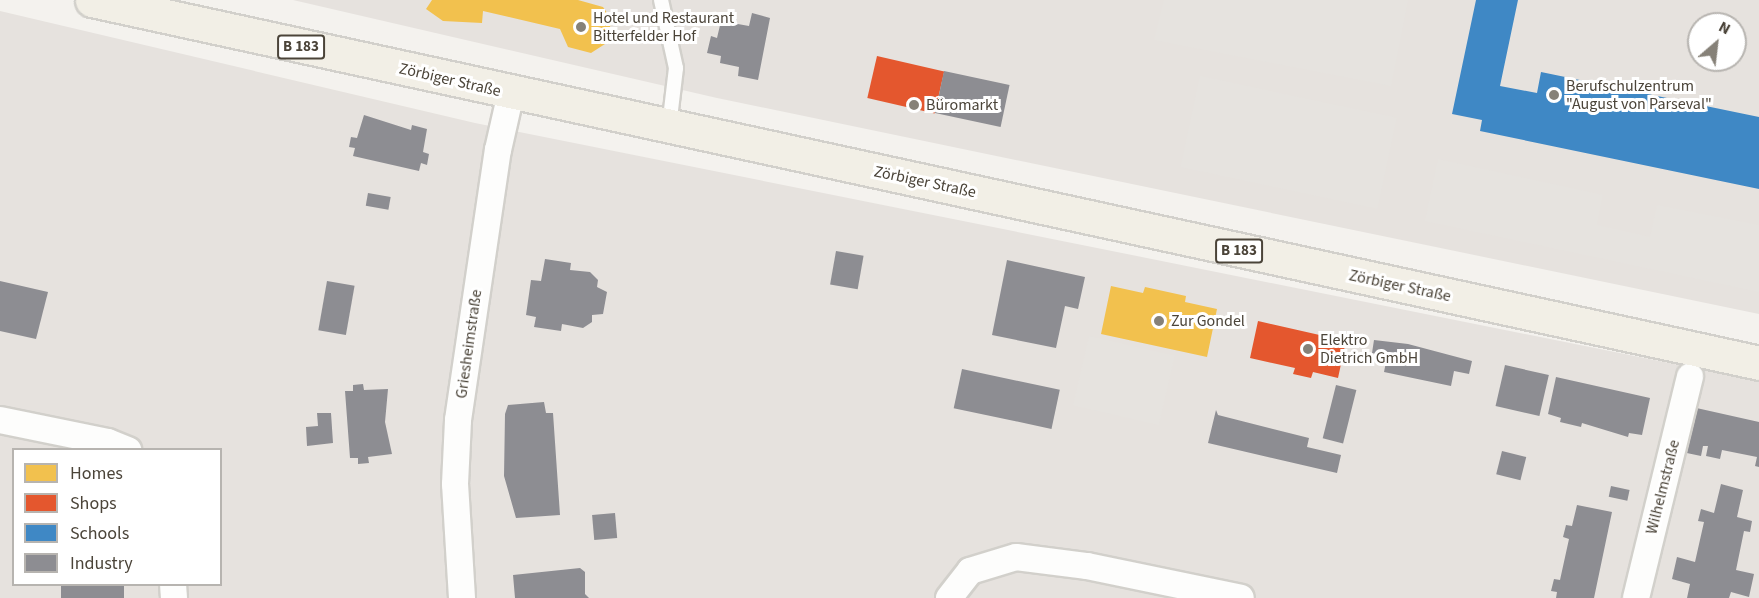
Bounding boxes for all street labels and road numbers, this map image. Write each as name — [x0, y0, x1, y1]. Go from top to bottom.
road number: B 183 — [277, 35, 325, 59]
street label: Zörbiger Straße — [397, 59, 503, 101]
street label: Zörbiger Straße — [872, 162, 978, 202]
road number: B 183 — [1215, 239, 1263, 263]
street label: Zörbiger Straße — [1347, 266, 1453, 306]
street label: Griesheimstraße — [452, 288, 486, 400]
street label: Wilhelmstraße — [1642, 438, 1684, 536]

